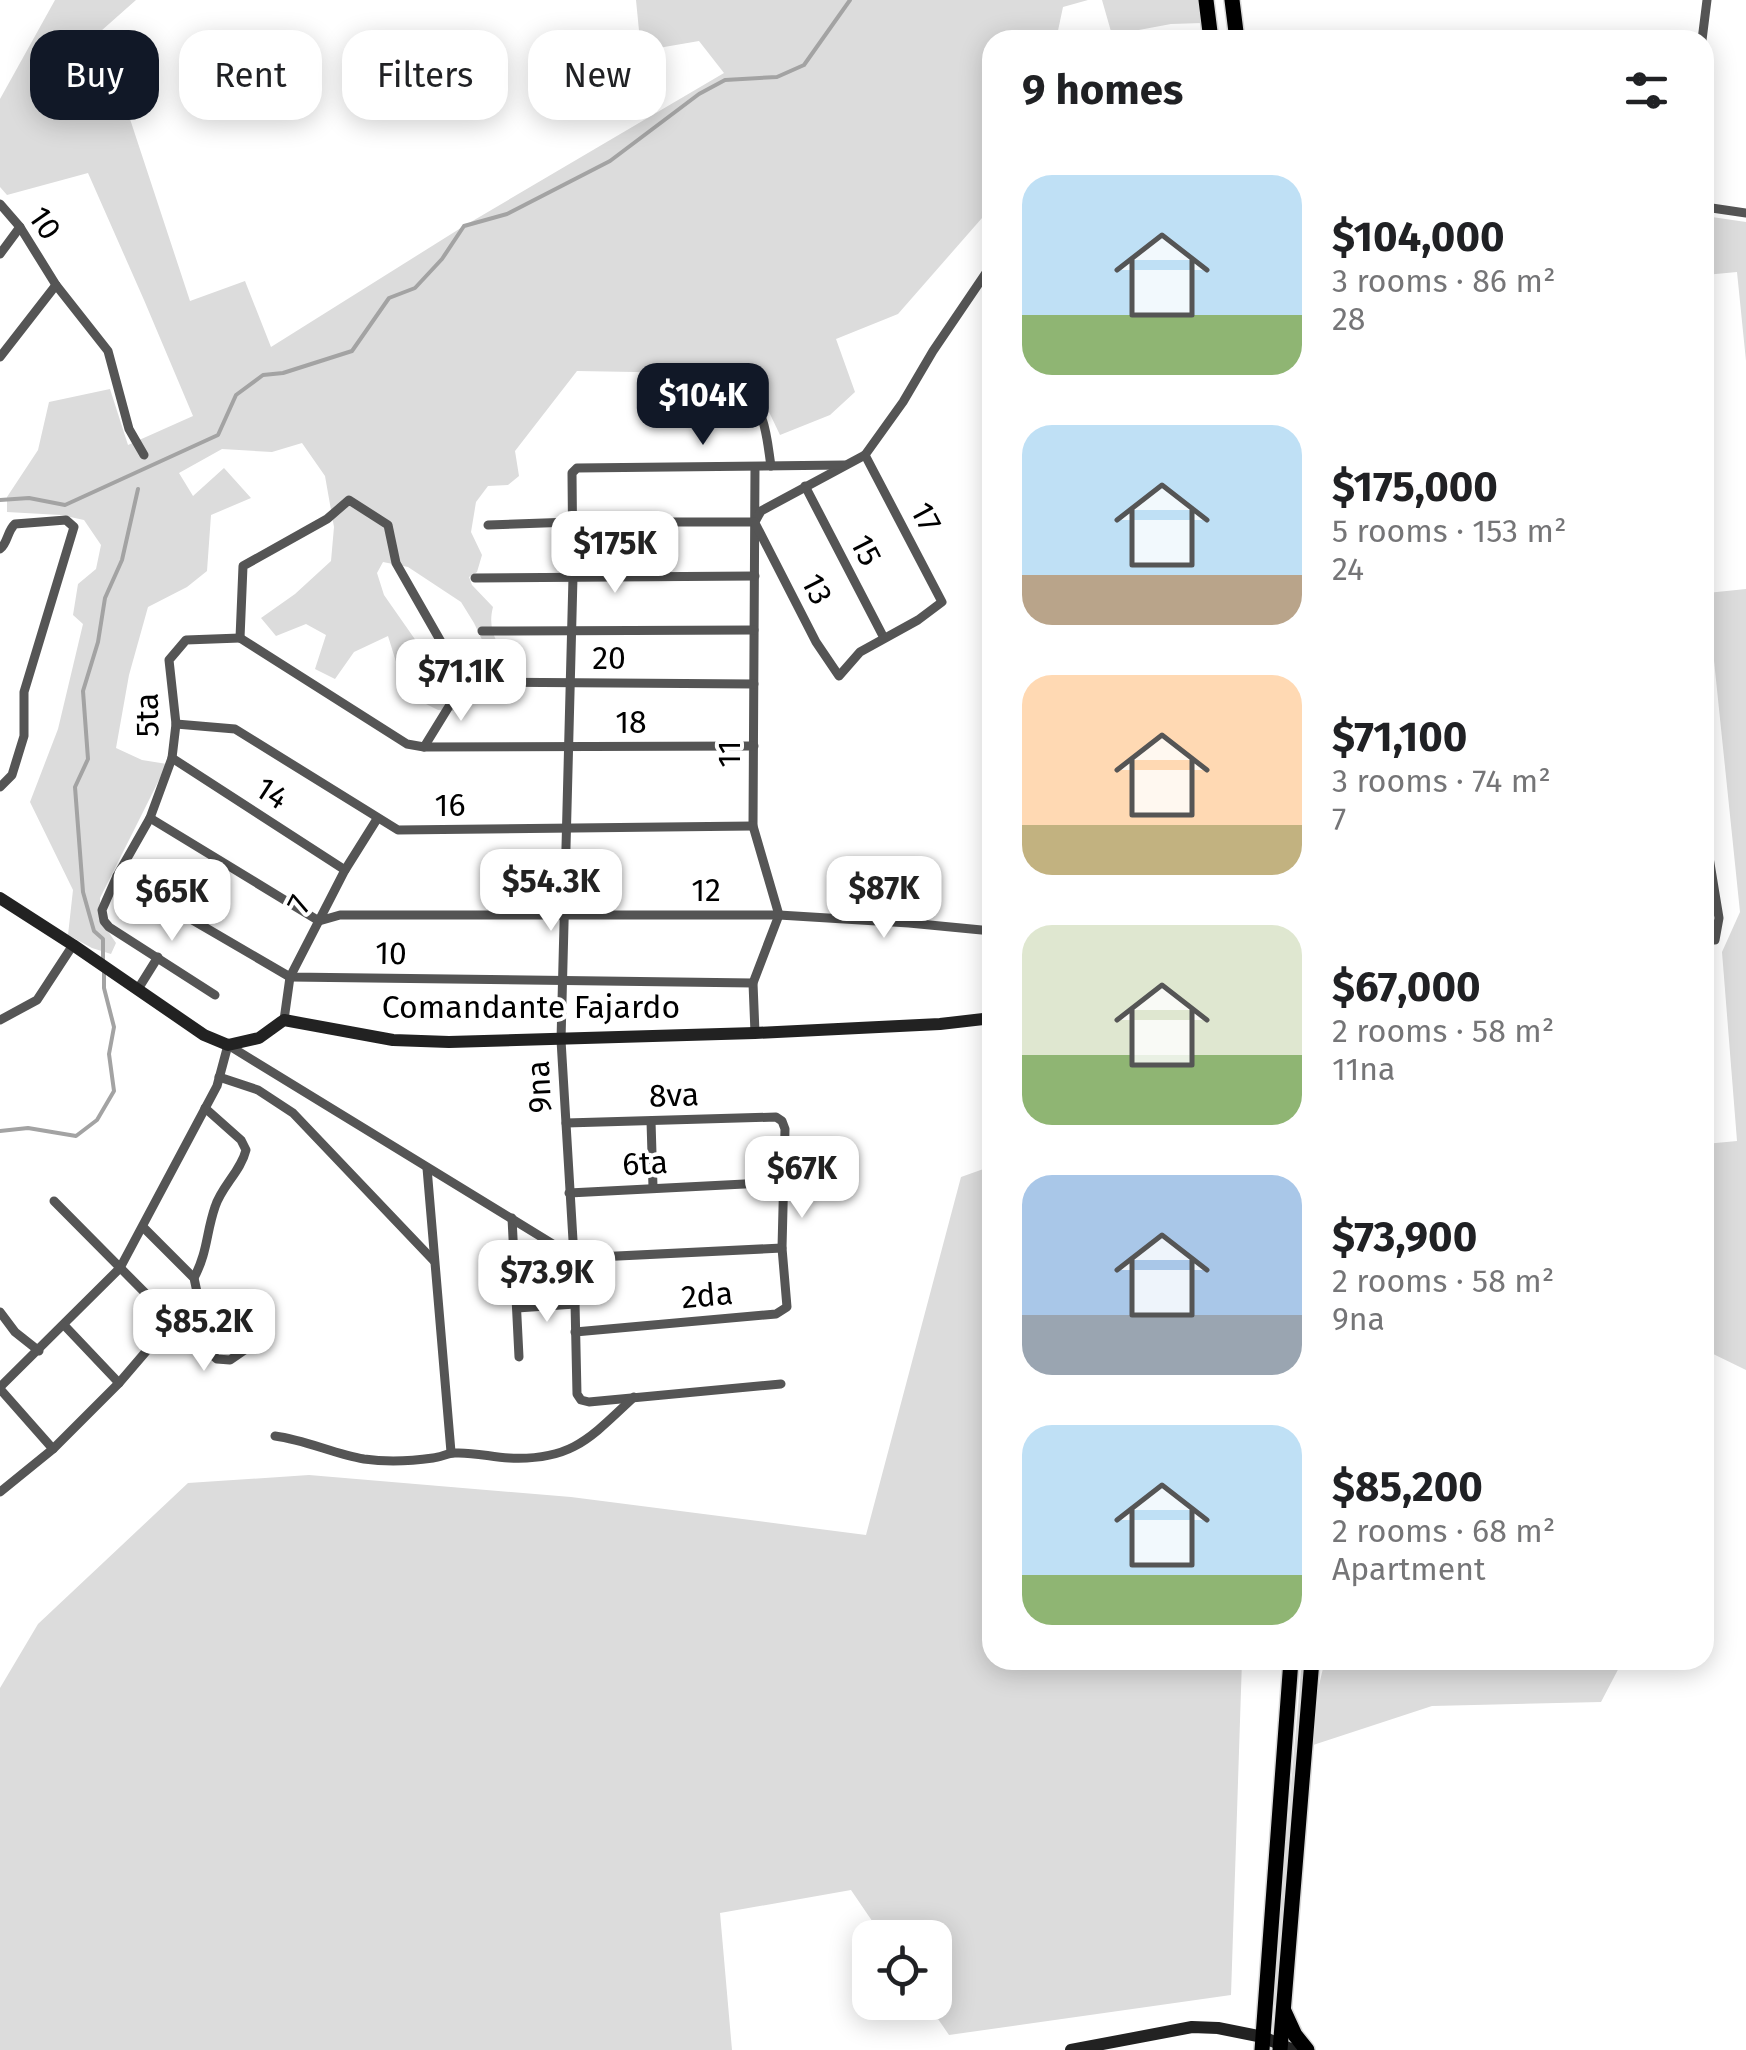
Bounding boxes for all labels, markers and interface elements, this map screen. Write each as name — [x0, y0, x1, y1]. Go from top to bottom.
chip: Buy — [30, 30, 159, 120]
chip: Rent — [179, 30, 322, 120]
chip: Filters — [342, 30, 508, 120]
chip: New — [528, 30, 666, 120]
icon: filters — [1619, 63, 1674, 118]
text: 9 homes — [1022, 65, 1183, 115]
street label: 10 — [20, 199, 70, 247]
text: $104,000 — [1332, 212, 1505, 262]
icon: home — [1102, 215, 1222, 335]
text: 3 rooms · 86 m² — [1332, 262, 1555, 300]
text: 28 — [1332, 300, 1365, 338]
pin: $104K — [633, 363, 773, 448]
text: $104K — [659, 376, 747, 414]
text: $175,000 — [1332, 462, 1498, 512]
icon: home — [1102, 465, 1222, 585]
street label: 17 — [903, 496, 949, 538]
pin: $175K — [545, 511, 685, 596]
text: 5 rooms · 153 m² — [1332, 512, 1566, 550]
text: $175K — [573, 524, 657, 562]
street label: 15 — [842, 528, 890, 572]
text: 24 — [1332, 550, 1364, 588]
street label: 13 — [793, 567, 841, 611]
pin: $71.1K — [380, 639, 542, 724]
street label: 20 — [592, 639, 626, 677]
text: $71.1K — [418, 652, 504, 690]
street label: 5ta — [128, 692, 166, 738]
street label: 18 — [615, 703, 647, 741]
text: $71,100 — [1332, 712, 1467, 762]
icon: home — [1102, 715, 1222, 835]
street label: 11 — [710, 740, 748, 768]
text: 3 rooms · 74 m² — [1332, 762, 1551, 800]
street label: 14 — [249, 769, 295, 817]
street label: 16 — [435, 786, 465, 824]
text: 7 — [1332, 800, 1346, 838]
pin: $54.3K — [470, 849, 632, 934]
pin: $87K — [825, 856, 943, 941]
pin: $65K — [113, 859, 231, 944]
text: $54.3K — [502, 862, 600, 900]
text: $87K — [849, 869, 919, 907]
street label: 12 — [691, 871, 721, 909]
text: $65K — [136, 872, 208, 910]
street label: 7 — [279, 889, 319, 919]
street label: 10 — [375, 934, 407, 972]
text: $67,000 — [1332, 962, 1481, 1012]
icon: home — [1102, 965, 1222, 1085]
street label: Comandante Fajardo — [382, 988, 680, 1026]
text: 2 rooms · 58 m² — [1332, 1012, 1554, 1050]
text: 11na — [1332, 1050, 1395, 1088]
street label: 9na — [519, 1060, 559, 1114]
street label: 8va — [648, 1075, 700, 1115]
pin: $67K — [743, 1136, 861, 1221]
street label: 6ta — [621, 1143, 669, 1183]
text: $67K — [767, 1149, 837, 1187]
text: $73,900 — [1332, 1212, 1477, 1262]
icon: home — [1102, 1215, 1222, 1335]
pin: $73.9K — [466, 1240, 628, 1325]
text: $73.9K — [500, 1253, 594, 1291]
text: 2 rooms · 58 m² — [1332, 1262, 1554, 1300]
street label: 2da — [680, 1274, 734, 1316]
pin: $85.2K — [123, 1289, 285, 1374]
text: 9na — [1332, 1300, 1385, 1338]
text: $85.2K — [155, 1302, 253, 1340]
text: $85,200 — [1332, 1462, 1483, 1512]
icon: home — [1102, 1465, 1222, 1585]
text: 2 rooms · 68 m² — [1332, 1512, 1555, 1550]
text: Apartment — [1332, 1550, 1486, 1588]
map controls — [852, 1920, 952, 2020]
button: locate — [852, 1920, 952, 2020]

